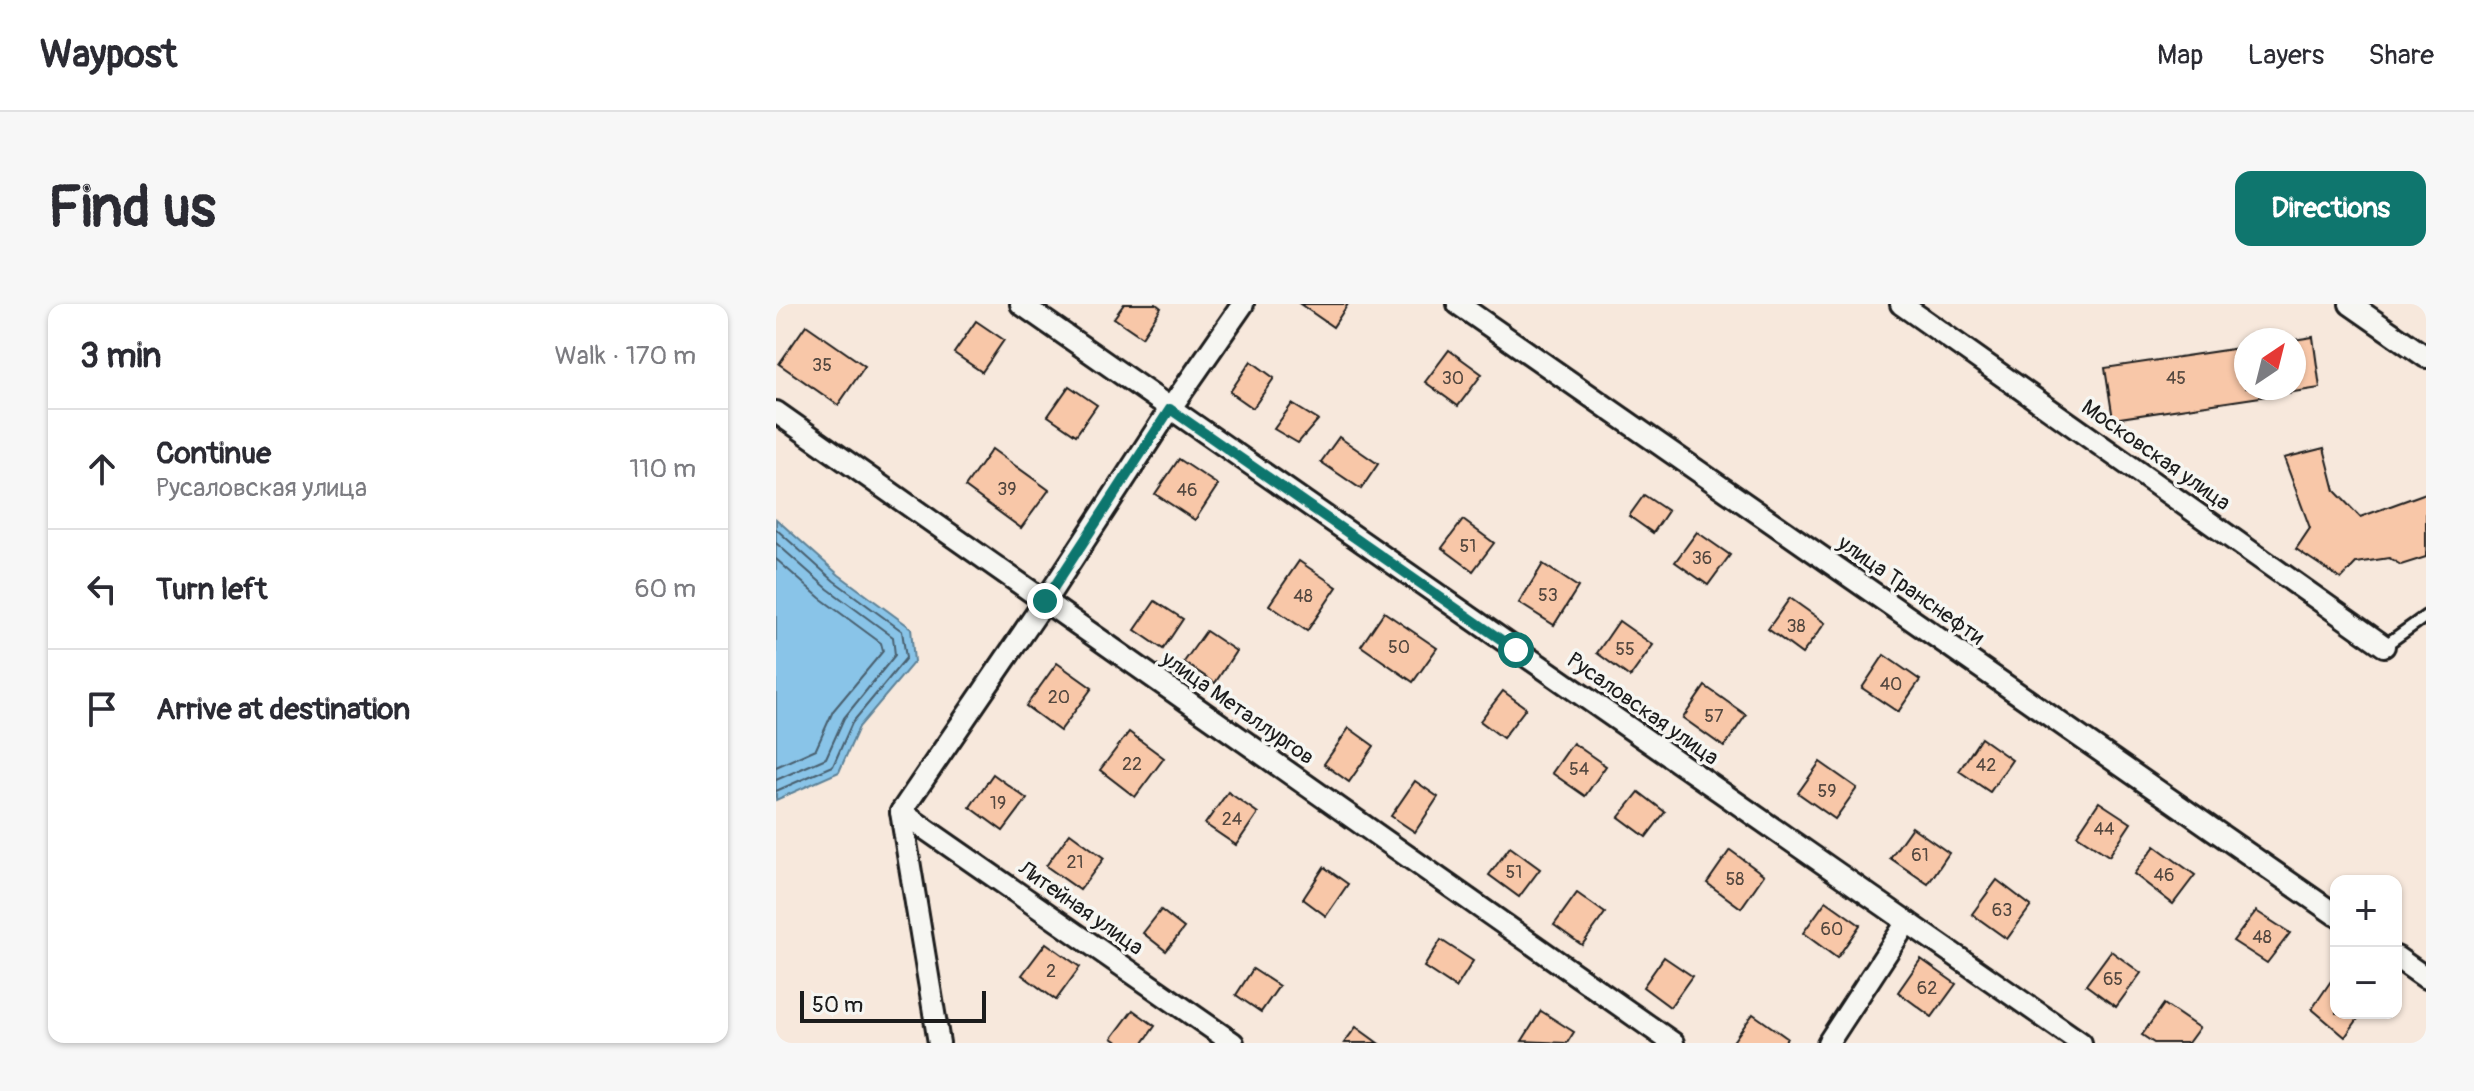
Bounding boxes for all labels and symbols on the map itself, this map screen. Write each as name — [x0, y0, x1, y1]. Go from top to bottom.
north arrow — [2234, 328, 2306, 400]
house number: 35 — [812, 354, 832, 377]
house number: 30 — [1442, 367, 1464, 390]
house number: 45 — [2166, 367, 2186, 390]
street label: Московская улица — [2076, 393, 2236, 517]
house number: 39 — [997, 478, 1017, 501]
house number: 46 — [1177, 479, 1197, 502]
street label: улица Транснефти — [1831, 528, 1990, 651]
house number: 51 — [1460, 535, 1476, 558]
house number: 36 — [1692, 547, 1712, 570]
route end — [1027, 583, 1063, 619]
house number: 53 — [1538, 584, 1558, 607]
house number: 48 — [1293, 585, 1313, 608]
house number: 38 — [1786, 615, 1806, 638]
route start — [1498, 632, 1534, 668]
house number: 50 — [1388, 636, 1410, 659]
house number: 55 — [1615, 638, 1635, 661]
street label: улица Металлургов — [1155, 644, 1320, 771]
street label: Русаловская улица — [1562, 646, 1724, 772]
house number: 40 — [1880, 673, 1902, 696]
house number: 20 — [1048, 686, 1070, 709]
house number: 57 — [1704, 705, 1724, 728]
house number: 22 — [1122, 753, 1142, 776]
house number: 42 — [1976, 754, 1996, 777]
house number: 54 — [1569, 758, 1590, 781]
house number: 59 — [1817, 780, 1837, 803]
house number: 19 — [990, 792, 1006, 815]
house number: 24 — [1222, 808, 1243, 831]
house number: 44 — [2094, 818, 2115, 841]
house number: 61 — [1911, 844, 1929, 867]
house number: 21 — [1066, 851, 1084, 874]
street label: Литейная улица — [1012, 854, 1149, 961]
house number: 51 — [1506, 861, 1522, 884]
house number: 46 — [2154, 864, 2174, 887]
house number: 58 — [1726, 868, 1744, 891]
house number: 63 — [1992, 899, 2012, 922]
house number: 60 — [1821, 918, 1843, 941]
house number: 48 — [2252, 926, 2272, 949]
house number: 2 — [1046, 960, 1056, 983]
house number: 65 — [2103, 968, 2123, 991]
house number: 62 — [1917, 977, 1937, 1000]
scale bar — [800, 987, 986, 1023]

